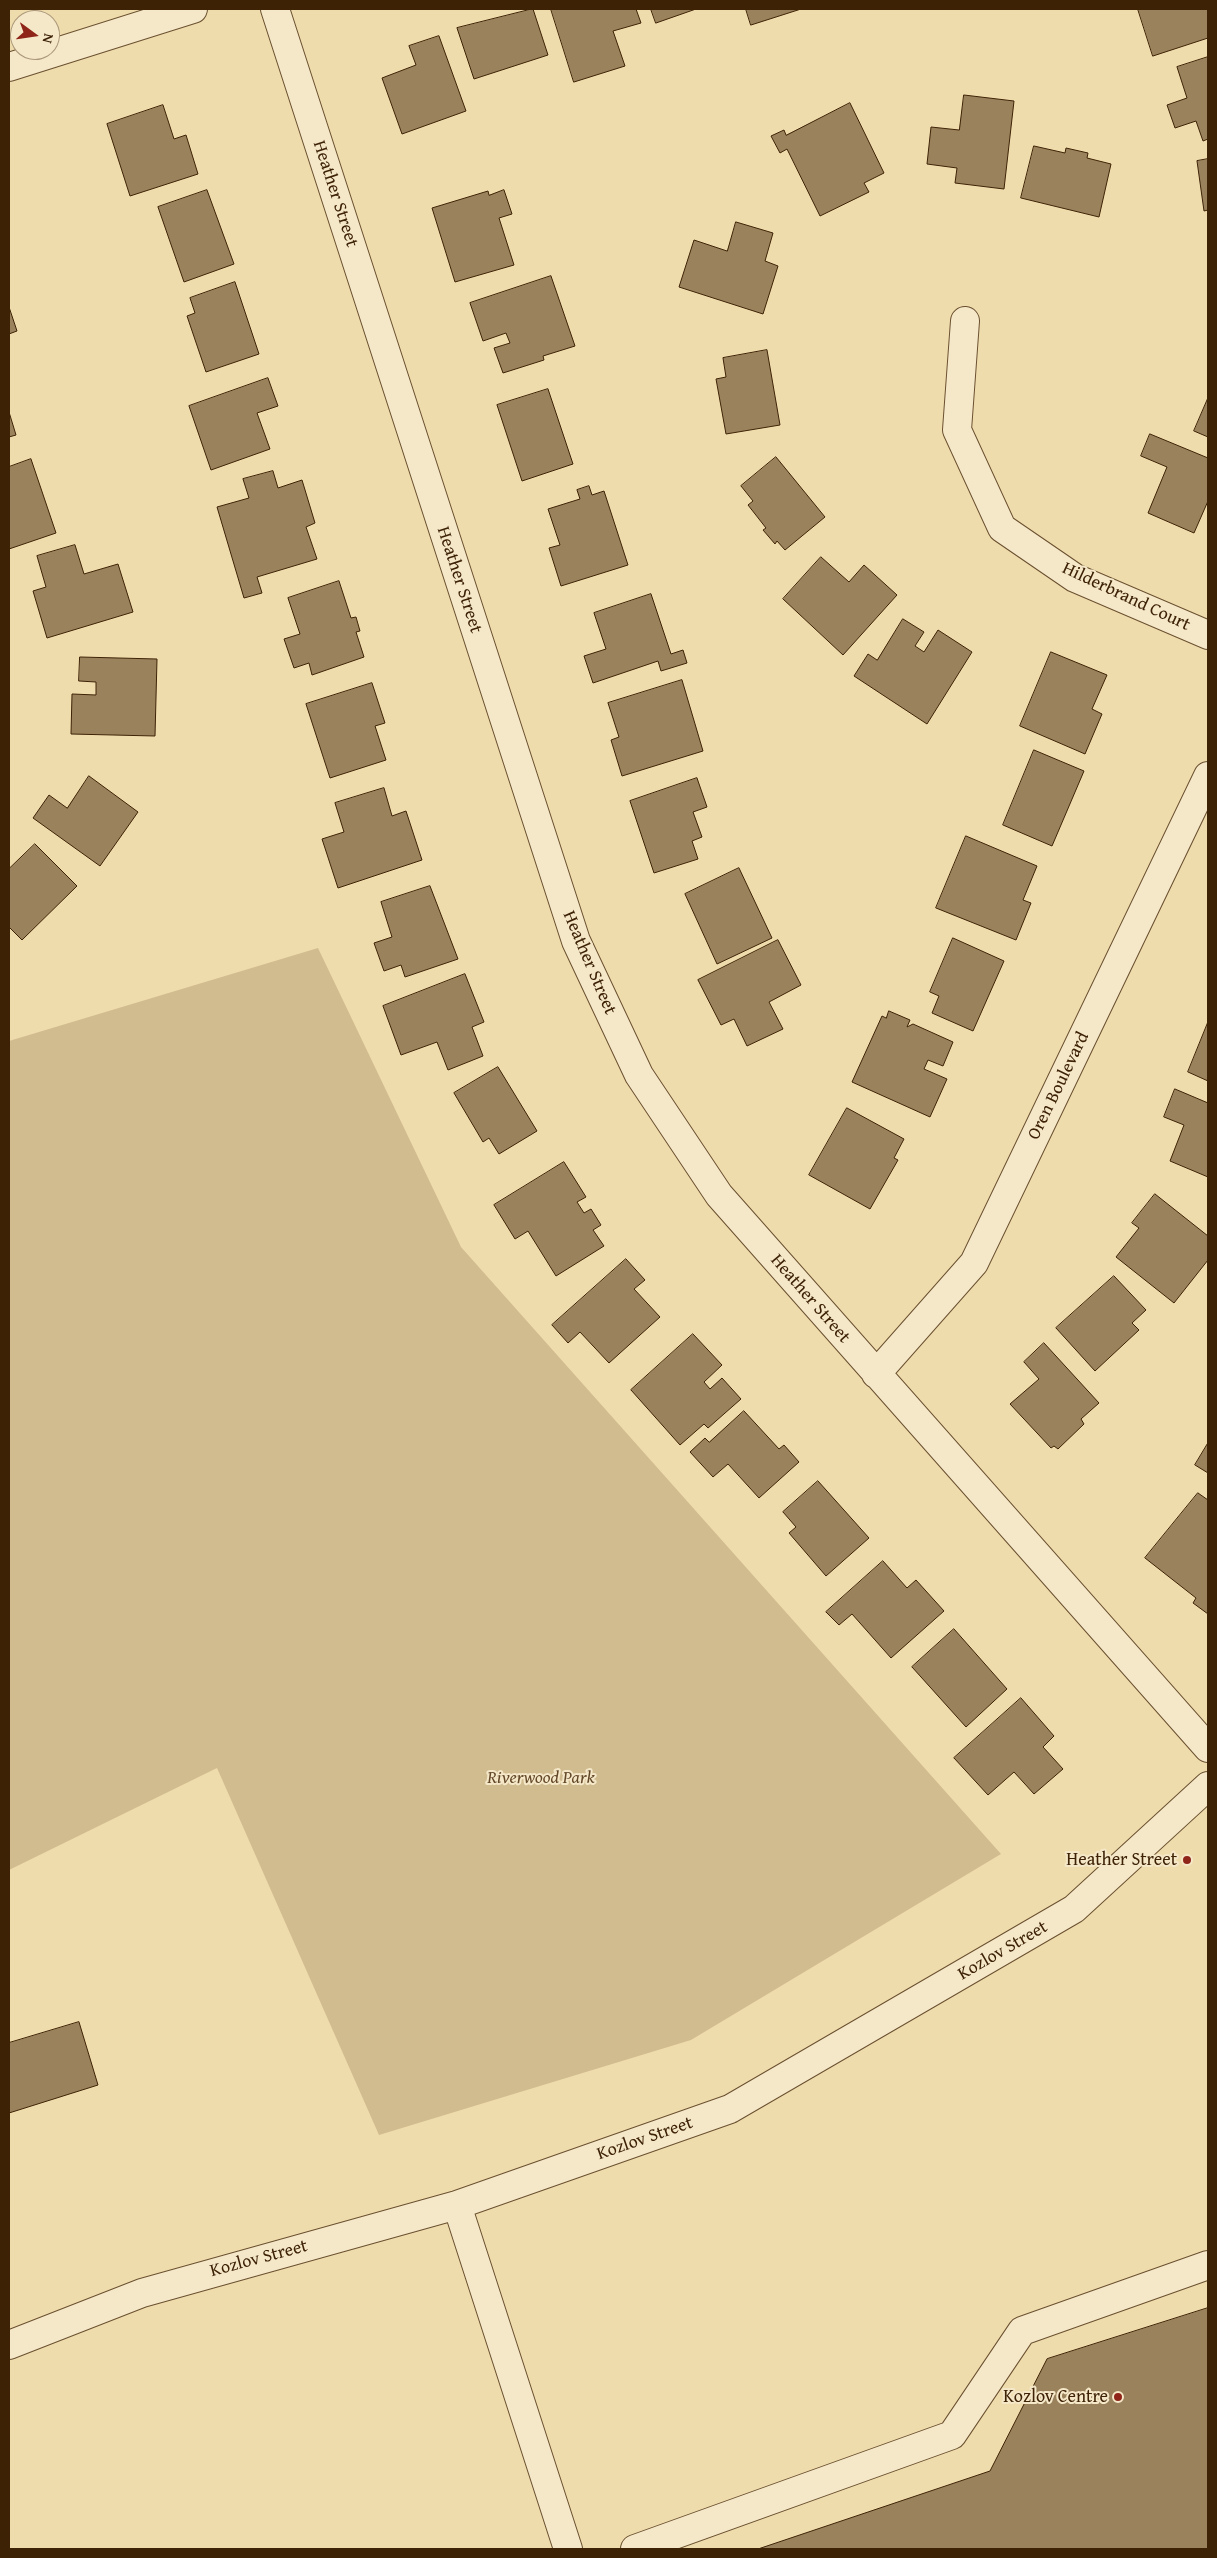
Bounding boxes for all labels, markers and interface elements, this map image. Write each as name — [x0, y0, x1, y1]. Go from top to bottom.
north arrow — [10, 10, 60, 60]
text: N — [38, 31, 59, 45]
street label: Heather Street — [308, 138, 362, 250]
street label: Heather Street — [432, 524, 486, 636]
street label: Hilderbrand Court — [1059, 558, 1193, 636]
street label: Heather Street — [557, 908, 621, 1018]
street label: Oren Boulevard — [1024, 1029, 1094, 1143]
street label: Heather Street — [766, 1250, 854, 1348]
park label: Riverwood Park — [487, 1767, 595, 1789]
place label: Heather Street — [1066, 1849, 1177, 1871]
marker: Heather Street — [1181, 1854, 1193, 1866]
street label: Kozlov Street — [954, 1917, 1052, 1985]
street label: Kozlov Street — [594, 2113, 696, 2165]
street label: Kozlov Street — [208, 2236, 310, 2282]
place label: Kozlov Centre — [1003, 2386, 1108, 2408]
marker: Kozlov Centre — [1112, 2391, 1124, 2403]

